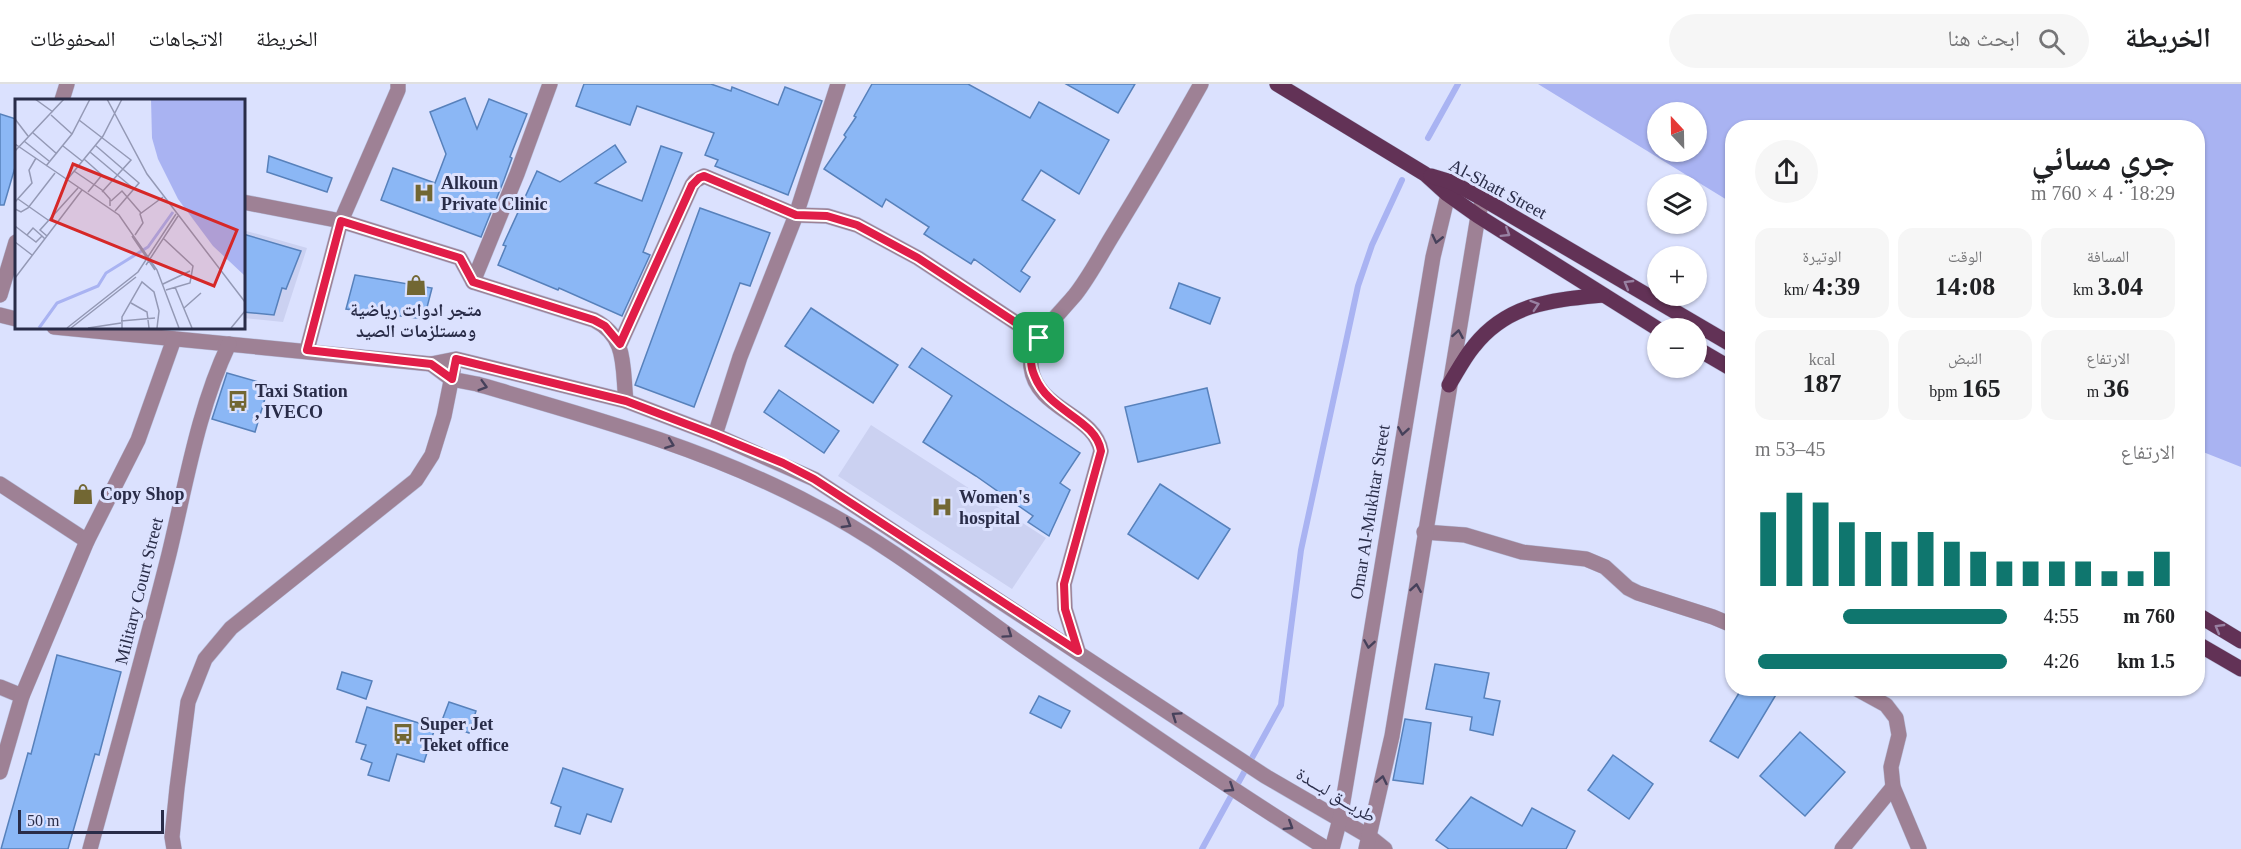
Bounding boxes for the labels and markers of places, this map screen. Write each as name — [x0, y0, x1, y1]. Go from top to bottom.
place label: Alkoun Private Clinic — [441, 173, 547, 214]
hospital icon: Alkoun Private Clinic — [412, 181, 436, 205]
shop icon: متجر ادوات رياضية ومستلزمات الصيد — [404, 273, 428, 297]
place label: متجر ادوات رياضية ومستلزمات الصيد — [350, 300, 482, 341]
pin — [1013, 312, 1064, 363]
place label: Taxi Station , IVECO — [255, 381, 348, 422]
bus stop icon: Taxi Station , IVECO — [226, 389, 250, 413]
shop icon: Copy Shop — [71, 482, 95, 506]
place label: Copy Shop — [100, 484, 185, 504]
place label: Women's hospital — [959, 487, 1030, 528]
hospital icon: Women's hospital — [930, 495, 954, 519]
place label: Super Jet Teket office — [420, 714, 509, 755]
bus stop icon: Super Jet Teket office — [391, 722, 415, 746]

